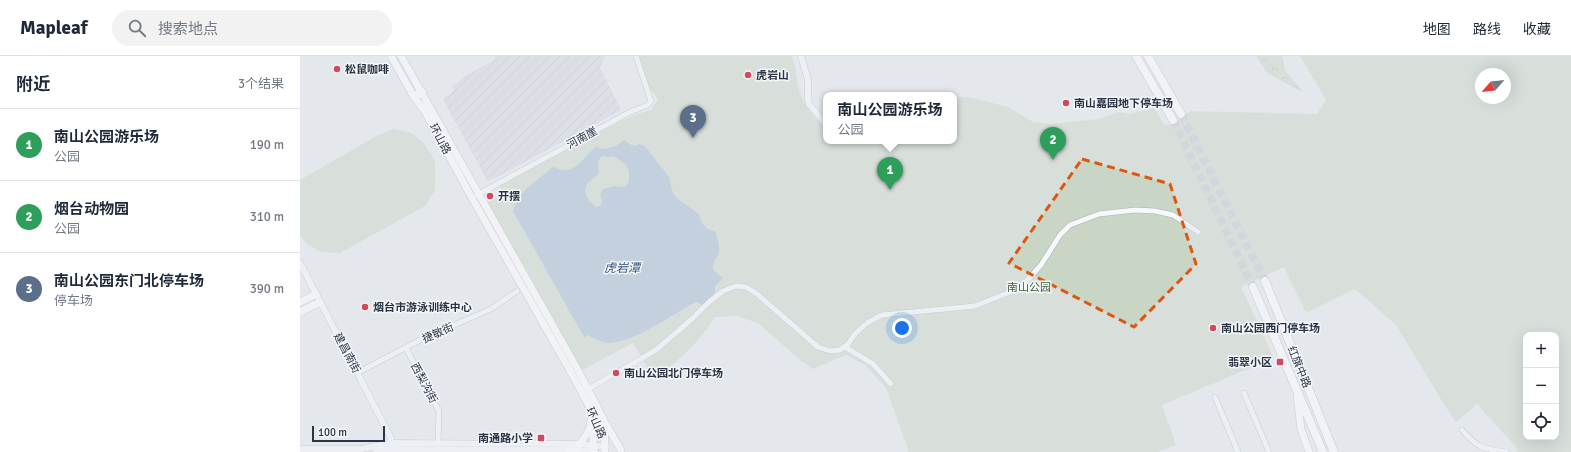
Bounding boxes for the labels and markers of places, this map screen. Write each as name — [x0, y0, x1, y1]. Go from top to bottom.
place label: 松鼠咖啡 — [345, 63, 389, 76]
marker: 松鼠咖啡 — [332, 64, 342, 74]
place label: 虎岩山 — [756, 69, 789, 82]
marker: 虎岩山 — [743, 70, 753, 80]
place label: 南山嘉园地下停车场 — [1074, 97, 1173, 110]
marker: 南山嘉园地下停车场 — [1061, 98, 1071, 108]
pin: 3 — [680, 105, 706, 138]
pin: 2 — [1040, 127, 1066, 160]
pin: 1 — [877, 157, 903, 190]
place label: 开摆 — [498, 190, 520, 203]
marker: 开摆 — [485, 191, 495, 201]
place label: 烟台市游泳训练中心 — [373, 301, 472, 314]
marker: 烟台市游泳训练中心 — [360, 302, 370, 312]
place label: 南山公园西门停车场 — [1221, 322, 1320, 335]
marker: 南山公园西门停车场 — [1208, 323, 1218, 333]
place label: 翡翠小区 — [1228, 356, 1272, 369]
marker: 翡翠小区 — [1275, 357, 1285, 367]
place label: 南山公园北门停车场 — [624, 367, 723, 380]
marker: 南山公园北门停车场 — [611, 368, 621, 378]
place label: 南通路小学 — [478, 432, 533, 445]
marker: 南通路小学 — [536, 433, 546, 443]

